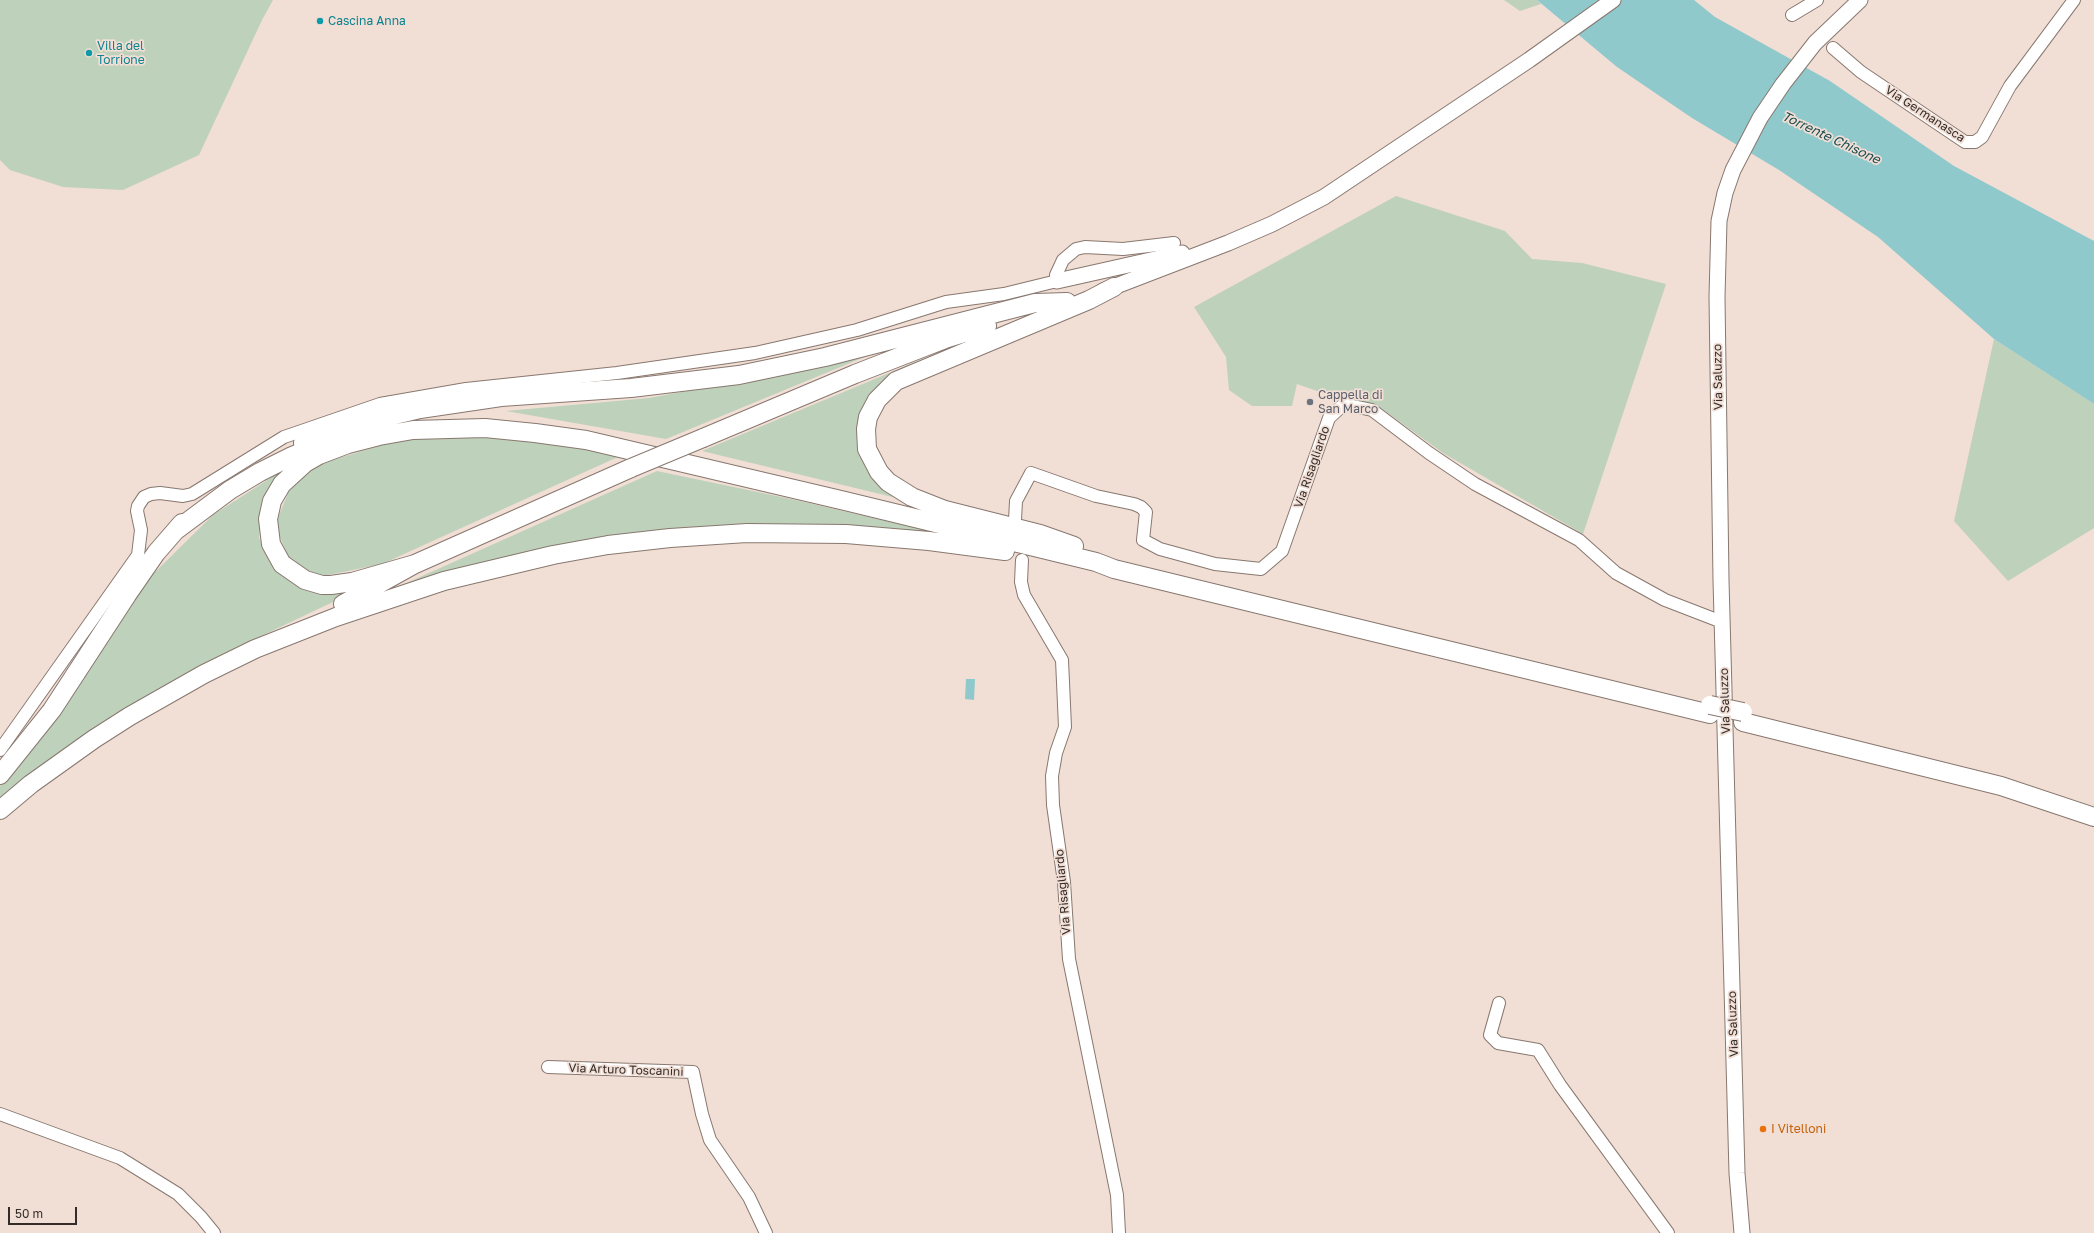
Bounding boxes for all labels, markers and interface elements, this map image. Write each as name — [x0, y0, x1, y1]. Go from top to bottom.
place label: Cascina Anna — [328, 14, 406, 28]
marker: Cascina Anna — [315, 16, 325, 26]
place label: Villa del Torrione — [97, 39, 145, 67]
marker: Villa del Torrione — [84, 48, 94, 58]
street label: Via Germanasca — [1882, 83, 1968, 145]
water label: Torrente Chisone — [1779, 108, 1883, 168]
street label: Via Saluzzo — [1710, 344, 1726, 410]
place label: Cappella di San Marco — [1318, 388, 1383, 416]
marker: Cappella di San Marco — [1305, 397, 1315, 407]
street label: Via Risagliardo — [1291, 424, 1333, 510]
street label: Via Saluzzo — [1717, 668, 1733, 734]
street label: Via Risagliardo — [1052, 849, 1074, 935]
street label: Via Saluzzo — [1725, 991, 1741, 1057]
street label: Via Arturo Toscanini — [568, 1061, 684, 1079]
place label: I Vitelloni — [1771, 1122, 1826, 1136]
marker: I Vitelloni — [1758, 1124, 1768, 1134]
scale bar — [10, 1199, 79, 1225]
text: 50 m — [15, 1206, 43, 1221]

